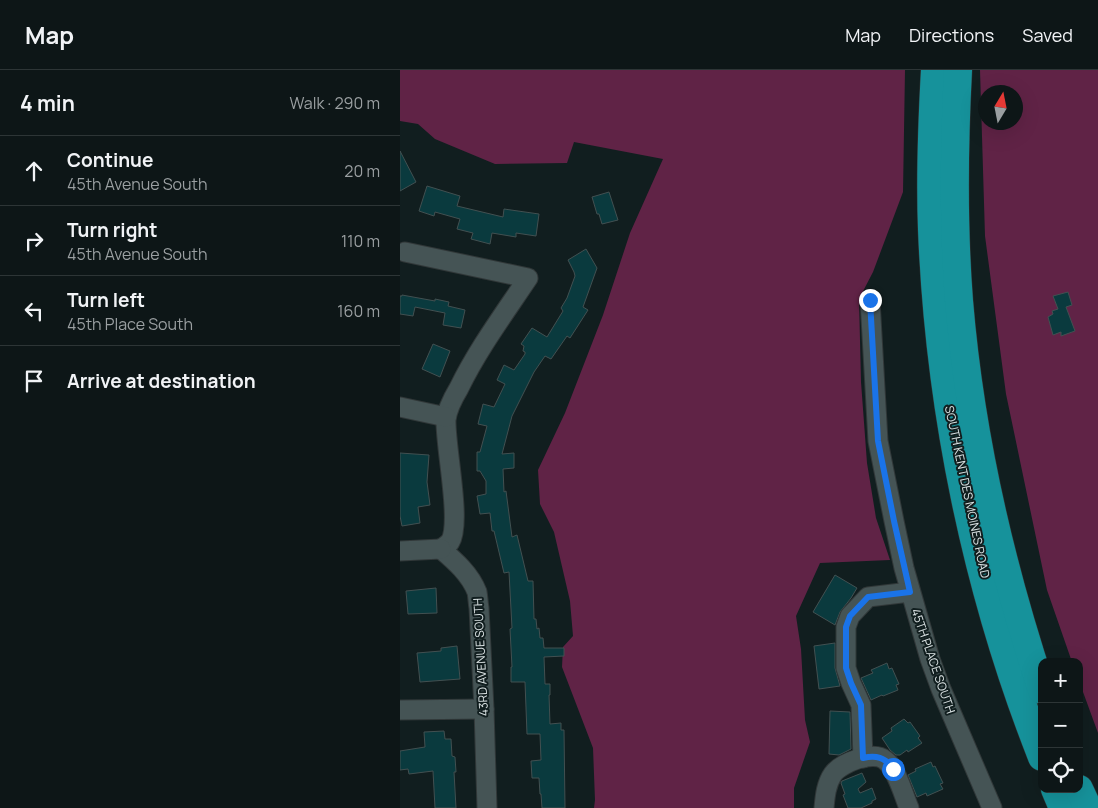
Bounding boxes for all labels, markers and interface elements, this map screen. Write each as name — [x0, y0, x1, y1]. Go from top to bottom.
text: Map — [25, 18, 74, 51]
text: Map — [845, 23, 881, 47]
text: Directions — [909, 23, 994, 47]
text: Saved — [1022, 23, 1073, 47]
north arrow — [978, 85, 1023, 130]
text: 4 min — [20, 89, 75, 117]
text: Walk · 290 m — [290, 92, 380, 114]
text: Continue — [67, 147, 153, 173]
icon: ahead — [20, 157, 48, 185]
text: 20 m — [344, 160, 380, 182]
text: 45th Avenue South — [67, 173, 208, 195]
text: Turn right — [67, 217, 157, 243]
icon: right — [20, 227, 48, 255]
text: 110 m — [341, 230, 380, 252]
text: 45th Avenue South — [67, 243, 208, 265]
text: Turn left — [67, 287, 145, 313]
route end — [859, 289, 882, 312]
icon: left — [20, 297, 48, 325]
text: 160 m — [337, 300, 380, 322]
text: 45th Place South — [67, 313, 193, 335]
icon: arrive — [20, 367, 48, 395]
text: Arrive at destination — [67, 368, 256, 394]
street label: SOUTH KENT DES MOINES ROAD — [941, 404, 994, 580]
street label: 43RD AVENUE SOUTH — [469, 597, 492, 717]
street label: 45TH PLACE SOUTH — [907, 606, 959, 716]
map controls — [1038, 658, 1083, 793]
button: + — [1038, 658, 1083, 703]
button: − — [1038, 703, 1083, 748]
button: locate — [1038, 748, 1083, 793]
route start — [882, 758, 905, 781]

